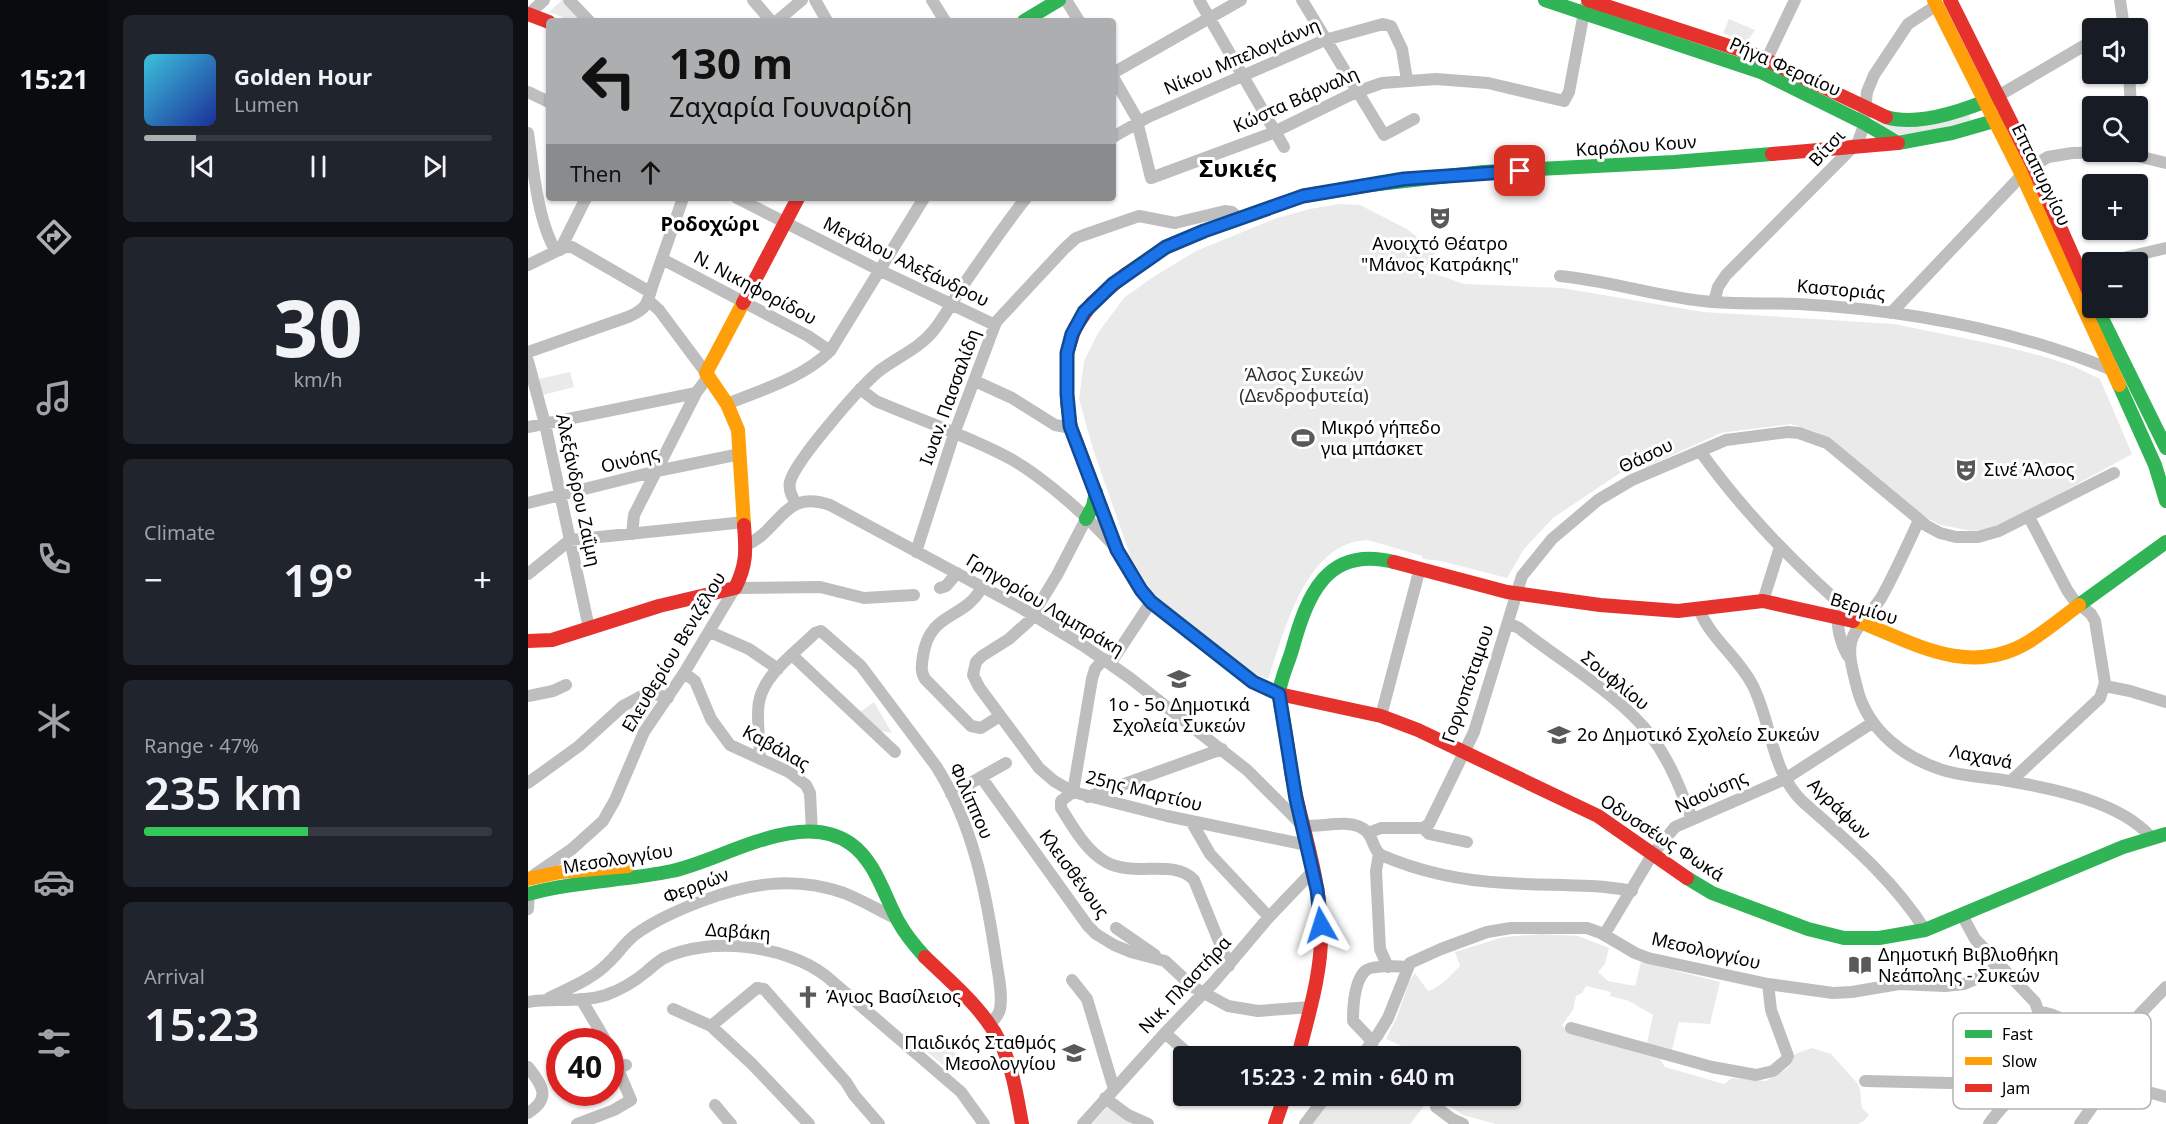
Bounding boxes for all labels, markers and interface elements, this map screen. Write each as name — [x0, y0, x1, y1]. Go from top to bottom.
street label: Νίκου Μπελογιάννη — [1160, 12, 1323, 100]
map controls — [2082, 18, 2148, 318]
button: sound — [2082, 18, 2148, 84]
street label: Ρήγα Φεραίου — [1726, 31, 1845, 101]
text: 130 m — [669, 34, 793, 91]
icon: left — [570, 42, 648, 120]
text: 15:21 — [19, 60, 89, 97]
text: Golden Hour — [234, 61, 372, 91]
street label: Κώστα Βάρναλη — [1229, 61, 1362, 137]
text: Ζαχαρία Γουναρίδη — [669, 88, 912, 125]
text: Lumen — [234, 91, 299, 118]
button: search — [2082, 96, 2148, 162]
street label: Επταπυργίου — [2007, 120, 2077, 230]
street label: Βίτσι — [1803, 123, 1850, 171]
street label: Καρόλου Κουν — [1575, 129, 1697, 161]
pin — [1494, 145, 1545, 196]
icon: previous — [186, 150, 219, 183]
icon: pause — [302, 150, 335, 183]
icon: next — [418, 150, 451, 183]
district label: Συκιές — [1199, 151, 1277, 184]
icon: arrive — [1503, 154, 1536, 187]
icon: ahead — [634, 156, 667, 189]
text: Then — [570, 158, 622, 188]
button: + — [2082, 174, 2148, 240]
theatre icon: Ανοιχτό Θέατρο "Μάνος Κατράκης" — [1427, 205, 1453, 231]
district label: Ροδοχώρι — [661, 210, 759, 237]
street label: Μεγάλου Αλεξάνδρου — [819, 210, 993, 312]
icon: directions — [33, 216, 75, 258]
place label: Ανοιχτό Θέατρο "Μάνος Κατράκης" — [1361, 231, 1519, 276]
street label: Ν. Νικηφορίδου — [690, 245, 821, 330]
button: − — [2082, 252, 2148, 318]
street label: Καστοριάς — [1796, 273, 1887, 305]
text: 30 — [273, 274, 363, 380]
street label: Ιωαν. Πασσαλίδη — [913, 325, 985, 468]
park label: Άλσος Συκεών (Δενδροφυτεία) — [1239, 362, 1369, 407]
text: km/h — [293, 366, 343, 393]
icon: music — [33, 377, 75, 419]
street label: Αλεξάνδρου Ζαΐμη — [551, 411, 607, 568]
place label: Μικρό γήπεδο για μπάσκετ — [1321, 415, 1441, 460]
sports icon: Μικρό γήπεδο για μπάσκετ — [1290, 425, 1316, 451]
street label: Θάσου — [1614, 432, 1677, 478]
street label: Οινόης — [598, 440, 662, 478]
theatre icon: Σινέ Άλσος — [1953, 457, 1979, 483]
place label: Σινέ Άλσος — [1984, 457, 2075, 481]
text: Climate — [144, 519, 215, 546]
icon: phone — [33, 538, 75, 580]
street label: Γρηγορίου Λαμπράκη — [962, 547, 1129, 661]
text: 19° — [283, 549, 353, 610]
text: − — [144, 557, 163, 602]
text: + — [473, 557, 492, 602]
street label: Ελευθερίου Βενιζέλου — [616, 567, 730, 736]
street label: Βερμίου — [1828, 586, 1901, 630]
street label: Γοργοπόταμου — [1436, 621, 1499, 746]
street label: Σουφλίου — [1576, 645, 1655, 715]
school or university icon: 1ο - 5ο Δημοτικά Σχολεία Συκεών — [1166, 666, 1192, 692]
place label: 1ο - 5ο Δημοτικά Σχολεία Συκεών — [1108, 692, 1250, 737]
icon: climate — [33, 700, 75, 742]
street label: Καβάλας — [738, 719, 815, 776]
school or university icon: 2ο Δημοτικό Σχολείο Συκεών — [1546, 722, 1572, 748]
place label: 2ο Δημοτικό Σχολείο Συκεών — [1577, 722, 1819, 746]
text: Range · 47% — [144, 732, 259, 759]
street label: Λαχανά — [1948, 738, 2015, 774]
street label: Φιλίππου — [944, 759, 999, 843]
text: 235 km — [144, 762, 303, 823]
street label: 25ης Μαρτίου — [1083, 764, 1205, 816]
street label: Ναούσης — [1670, 764, 1751, 818]
street label: Αγράφων — [1803, 772, 1876, 844]
street label: Οδυσσέως Φωκά — [1596, 788, 1729, 886]
street label: Κλεισθένους — [1034, 824, 1115, 923]
street label: Μεσολογγίου — [561, 837, 675, 879]
icon: car — [33, 861, 75, 903]
street label: Φερρών — [659, 862, 732, 909]
position arrow — [1289, 893, 1353, 957]
street label: Δαβάκη — [705, 917, 772, 945]
street label: Μεσολογγίου — [1649, 926, 1763, 974]
street label: Νικ. Πλαστήρα — [1133, 930, 1236, 1038]
place label: Δημοτική Βιβλιοθήκη Νεάπολης - Συκεών — [1878, 942, 2059, 987]
library icon: Δημοτική Βιβλιοθήκη Νεάπολης - Συκεών — [1847, 952, 1873, 978]
text: Arrival — [144, 963, 205, 990]
church icon: Άγιος Βασίλειος — [795, 984, 821, 1010]
place label: Άγιος Βασίλειος — [826, 984, 961, 1008]
text: 15:23 — [144, 993, 259, 1054]
legend — [1953, 1013, 2151, 1109]
icon: filters — [33, 1022, 75, 1064]
text: Fast — [2002, 1023, 2033, 1045]
speed limit sign: 40 — [546, 1028, 624, 1106]
place label: Παιδικός Σταθμός Μεσολογγίου — [904, 1030, 1056, 1075]
school or university icon: Παιδικός Σταθμός Μεσολογγίου — [1061, 1040, 1087, 1066]
text: Slow — [2002, 1050, 2037, 1072]
text: 15:23 · 2 min · 640 m — [1239, 1061, 1455, 1091]
text: Jam — [2000, 1077, 2030, 1099]

